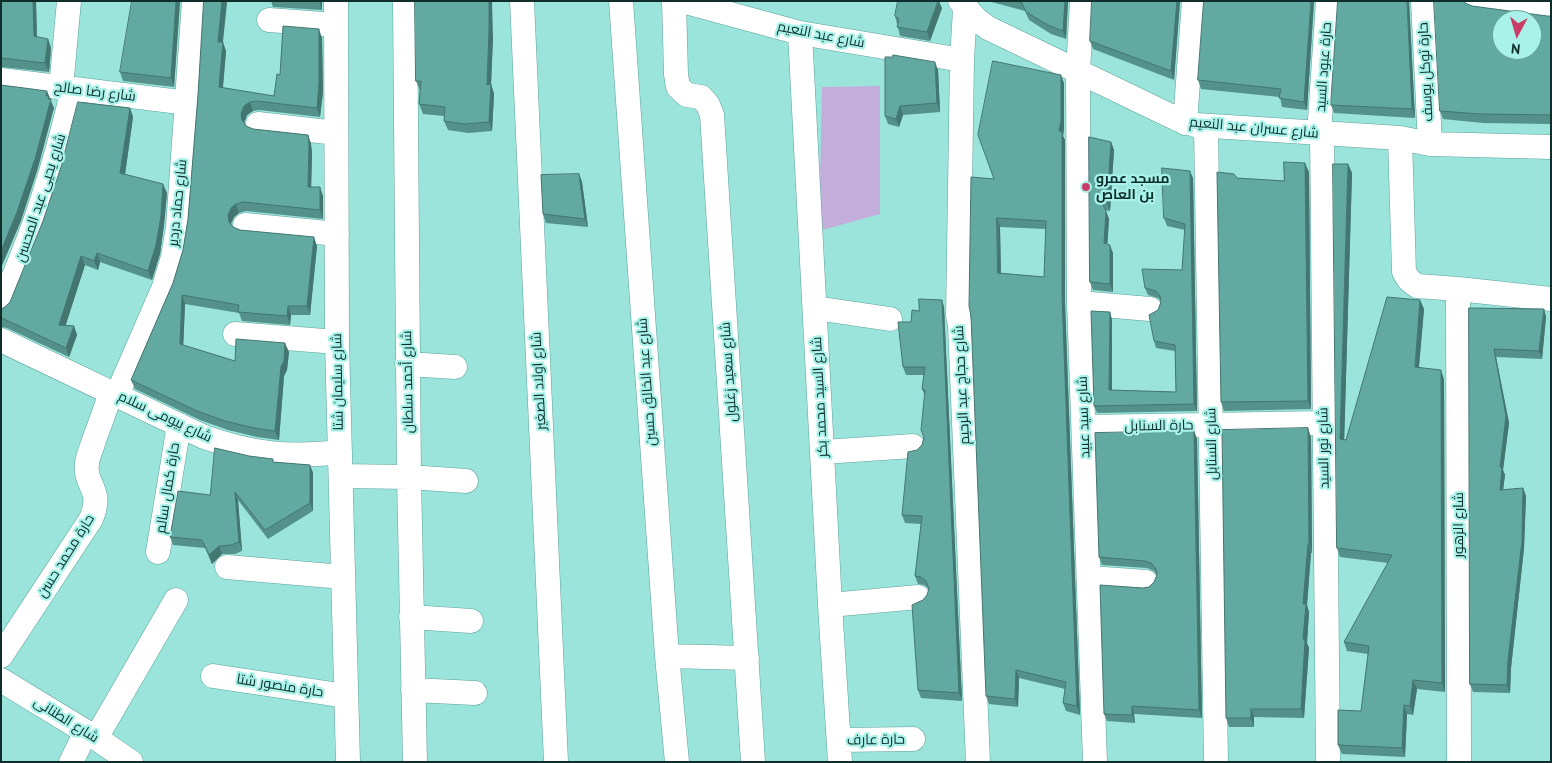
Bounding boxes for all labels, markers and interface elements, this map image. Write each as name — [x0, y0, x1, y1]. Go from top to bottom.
north arrow — [1492, 10, 1542, 60]
street label: شارع عبد النعيم — [776, 18, 866, 52]
street label: حارة عبود السيد — [1312, 22, 1336, 112]
street label: حارة توكل يوسف — [1415, 22, 1437, 122]
text: N — [1510, 39, 1521, 58]
street label: شارع رضا صالح — [53, 79, 137, 105]
street label: شارع عسران عبد النعيم — [1189, 114, 1319, 142]
street label: شارع يحيى عبد المحسن — [12, 132, 70, 264]
street label: شارع حماد دردير — [165, 158, 191, 248]
place label: مسجد عمرو بن العاص — [1096, 171, 1170, 203]
marker: مسجد عمرو بن العاص — [1080, 181, 1092, 193]
street label: شارع عبد الخالق حسين — [634, 317, 660, 447]
street label: شارع سعيد زغلول — [717, 321, 741, 423]
street label: شارع حجاج عبد الرحيم — [950, 325, 974, 445]
street label: شارع أحمد سلطان — [399, 330, 417, 434]
street label: شارع اولاد الصغير — [528, 331, 550, 431]
street label: شارع سليمان شتا — [329, 333, 347, 431]
street label: شارع السيد محمد بكر — [808, 336, 832, 458]
street label: شارع سيد عبيد — [1074, 376, 1094, 458]
street label: شارع بيومى سلام — [115, 388, 215, 446]
street label: شارع نور السيد — [1315, 407, 1333, 489]
street label: شارع السنابل — [1203, 408, 1221, 480]
street label: حارة السنابل — [1124, 417, 1194, 435]
street label: حارة كمال سالم — [153, 441, 183, 535]
street label: شارع الزهور — [1451, 492, 1467, 558]
street label: حارة محمد حسن — [34, 511, 98, 601]
street label: حارة منصور شتا — [235, 671, 325, 701]
street label: شارع الطنانى — [30, 693, 102, 747]
street label: حارة عارف — [847, 731, 905, 749]

